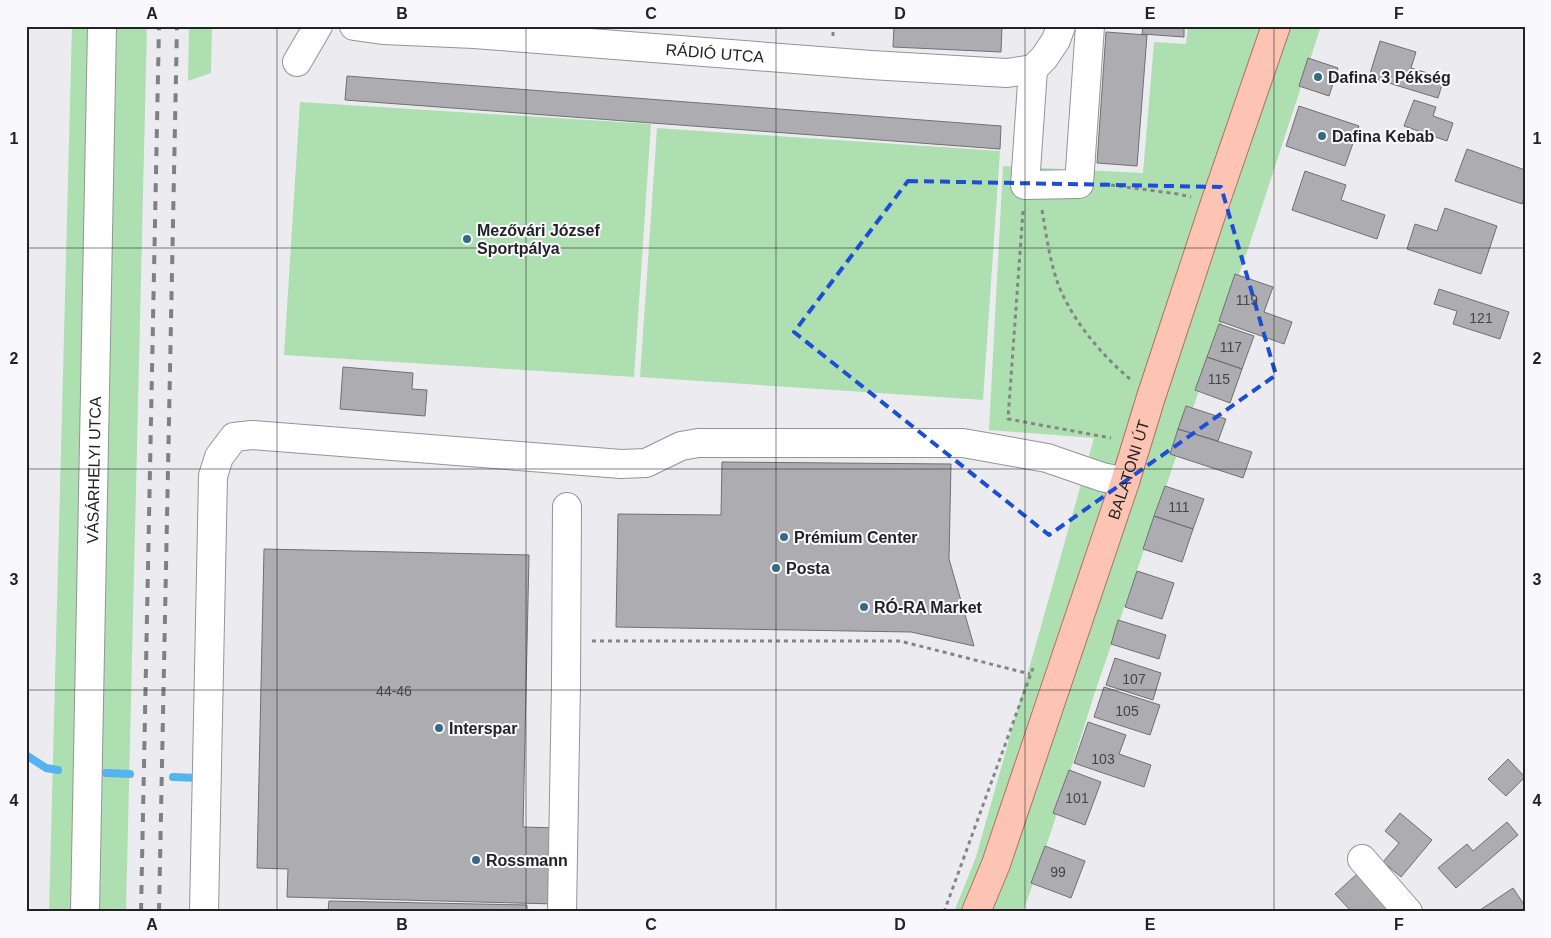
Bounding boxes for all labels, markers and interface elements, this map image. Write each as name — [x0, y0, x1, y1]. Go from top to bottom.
text: A — [146, 5, 158, 22]
text: B — [396, 5, 408, 22]
text: C — [645, 5, 657, 22]
text: D — [894, 5, 906, 22]
text: E — [1145, 5, 1156, 22]
text: F — [1394, 5, 1404, 22]
street label: RÁDIÓ UTCA — [665, 41, 765, 66]
place label: Dafina 3 Pékség — [1328, 69, 1451, 86]
marker: Dafina 3 Pékség — [1312, 71, 1324, 83]
place label: Dafina Kebab — [1332, 128, 1434, 145]
text: 1 — [10, 130, 19, 147]
marker: Dafina Kebab — [1316, 130, 1328, 142]
text: 1 — [1533, 130, 1542, 147]
place label: Mezővári József Sportpálya — [477, 222, 600, 257]
marker: Mezővári József Sportpálya — [461, 233, 473, 245]
house number: 119 — [1236, 292, 1258, 308]
house number: 121 — [1469, 310, 1493, 326]
house number: 117 — [1220, 339, 1242, 355]
text: 2 — [10, 350, 19, 367]
text: 2 — [1533, 350, 1542, 367]
house number: 115 — [1208, 371, 1230, 387]
street label: VÁSÁRHELYI UTCA — [83, 396, 104, 544]
street label: BALATONI ÚT — [1105, 418, 1153, 522]
house number: 111 — [1168, 499, 1190, 515]
place label: Prémium Center — [794, 529, 918, 546]
marker: Prémium Center — [778, 531, 790, 543]
place label: Posta — [786, 560, 830, 577]
marker: Posta — [770, 562, 782, 574]
text: 3 — [10, 571, 19, 588]
text: 3 — [1533, 571, 1542, 588]
place label: RÓ-RA Market — [874, 598, 983, 616]
marker: RÓ-RA Market — [858, 601, 870, 613]
house number: 107 — [1122, 671, 1146, 687]
house number: 44-46 — [376, 683, 412, 699]
house number: 105 — [1115, 703, 1139, 719]
place label: Interspar — [449, 720, 517, 737]
marker: Interspar — [433, 722, 445, 734]
house number: 103 — [1091, 751, 1115, 767]
house number: 101 — [1065, 790, 1089, 806]
text: 4 — [10, 792, 19, 809]
text: 4 — [1533, 792, 1542, 809]
place label: Rossmann — [486, 852, 568, 869]
marker: Rossmann — [470, 854, 482, 866]
house number: 99 — [1050, 864, 1066, 880]
text: A — [146, 916, 158, 933]
text: B — [396, 916, 408, 933]
text: C — [645, 916, 657, 933]
text: D — [894, 916, 906, 933]
text: E — [1145, 916, 1156, 933]
text: F — [1394, 916, 1404, 933]

